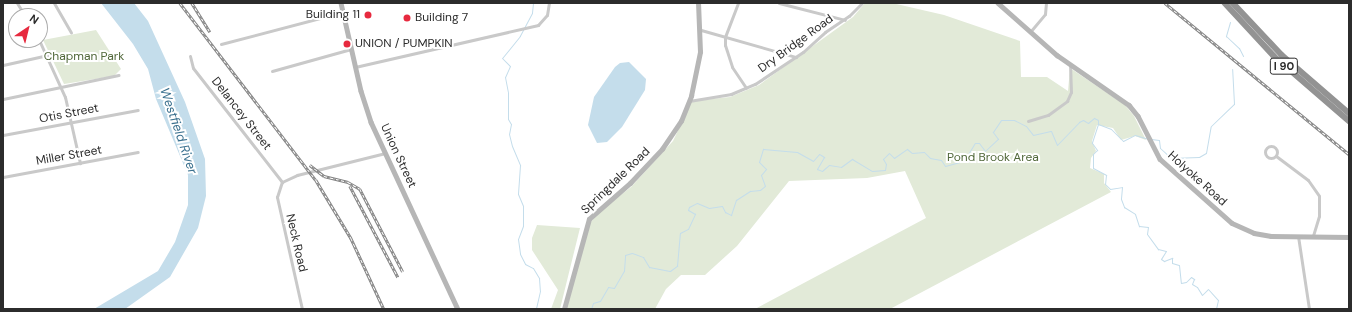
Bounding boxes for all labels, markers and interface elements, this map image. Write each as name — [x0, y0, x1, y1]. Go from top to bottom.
north arrow — [8, 8, 48, 48]
place label: Building 11 — [306, 8, 360, 22]
marker: Building 11 — [363, 10, 373, 20]
text: N — [27, 11, 42, 27]
place label: Building 7 — [415, 11, 468, 25]
street label: Dry Bridge Road — [756, 12, 836, 76]
marker: Building 7 — [402, 13, 412, 23]
place label: UNION / PUMPKIN — [355, 37, 453, 51]
marker: UNION / PUMPKIN — [342, 39, 352, 49]
park label: Chapman Park — [44, 50, 124, 64]
road number: I 90 — [1269, 57, 1299, 75]
street label: Delancey Street — [208, 75, 274, 153]
water label: Westfield River — [156, 86, 200, 176]
street label: Otis Street — [38, 101, 100, 127]
street label: Union Street — [377, 122, 419, 190]
street label: Miller Street — [35, 143, 103, 169]
street label: Springdale Road — [579, 145, 653, 217]
street label: Holyoke Road — [1164, 149, 1230, 209]
park label: Pond Brook Area — [947, 151, 1039, 165]
street label: Neck Road — [282, 213, 310, 273]

